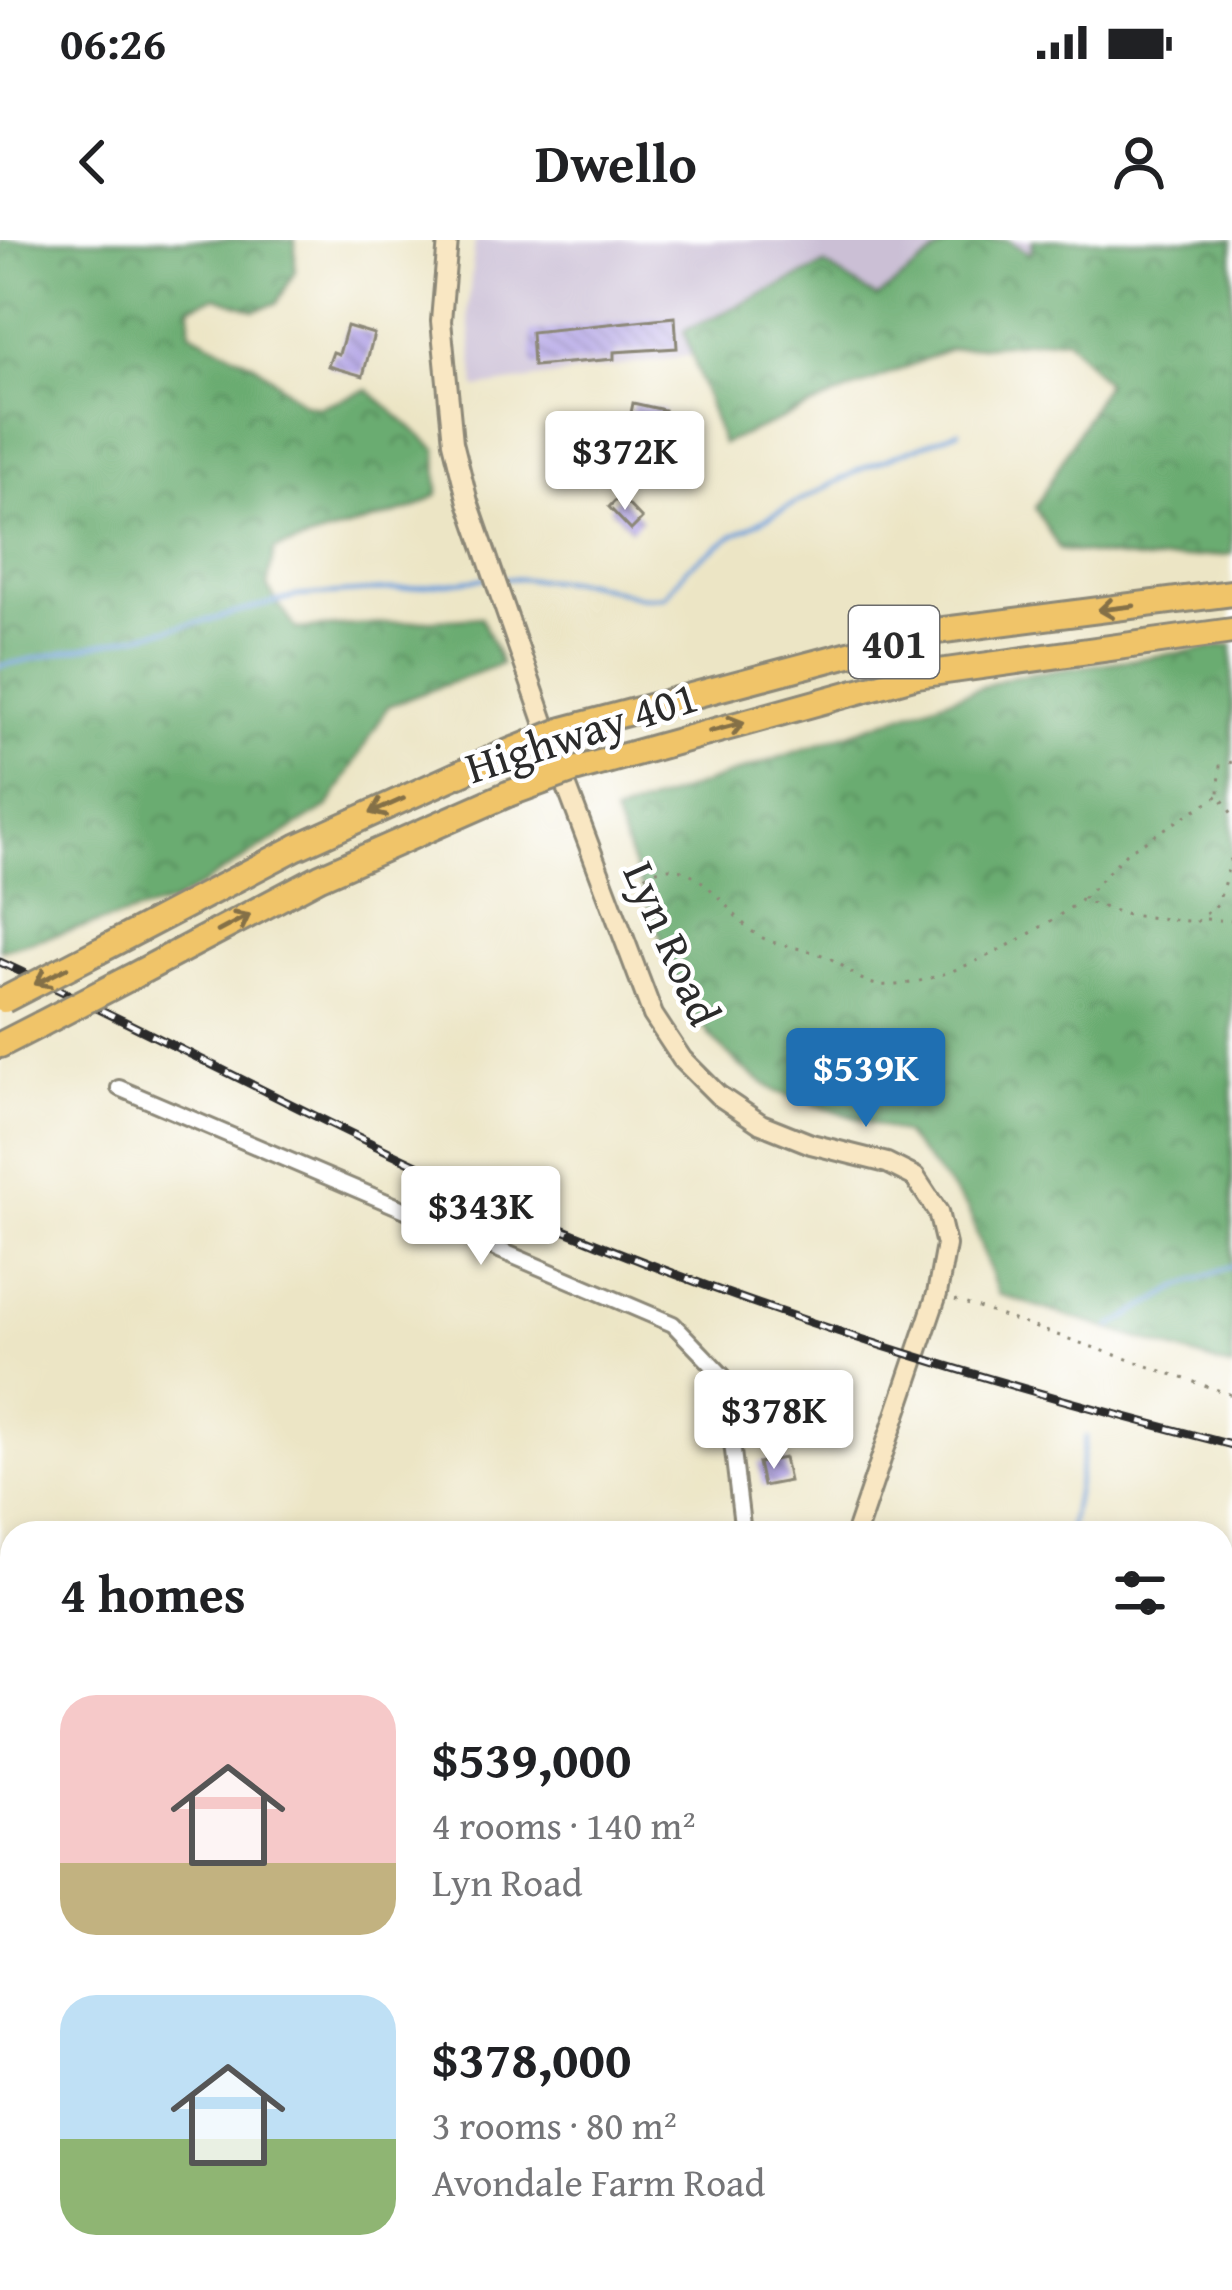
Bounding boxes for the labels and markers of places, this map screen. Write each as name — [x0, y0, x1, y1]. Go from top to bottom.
pin: $372K — [541, 411, 709, 513]
pin: $539K — [782, 1028, 950, 1130]
pin: $343K — [397, 1166, 565, 1268]
pin: $378K — [690, 1370, 858, 1472]

